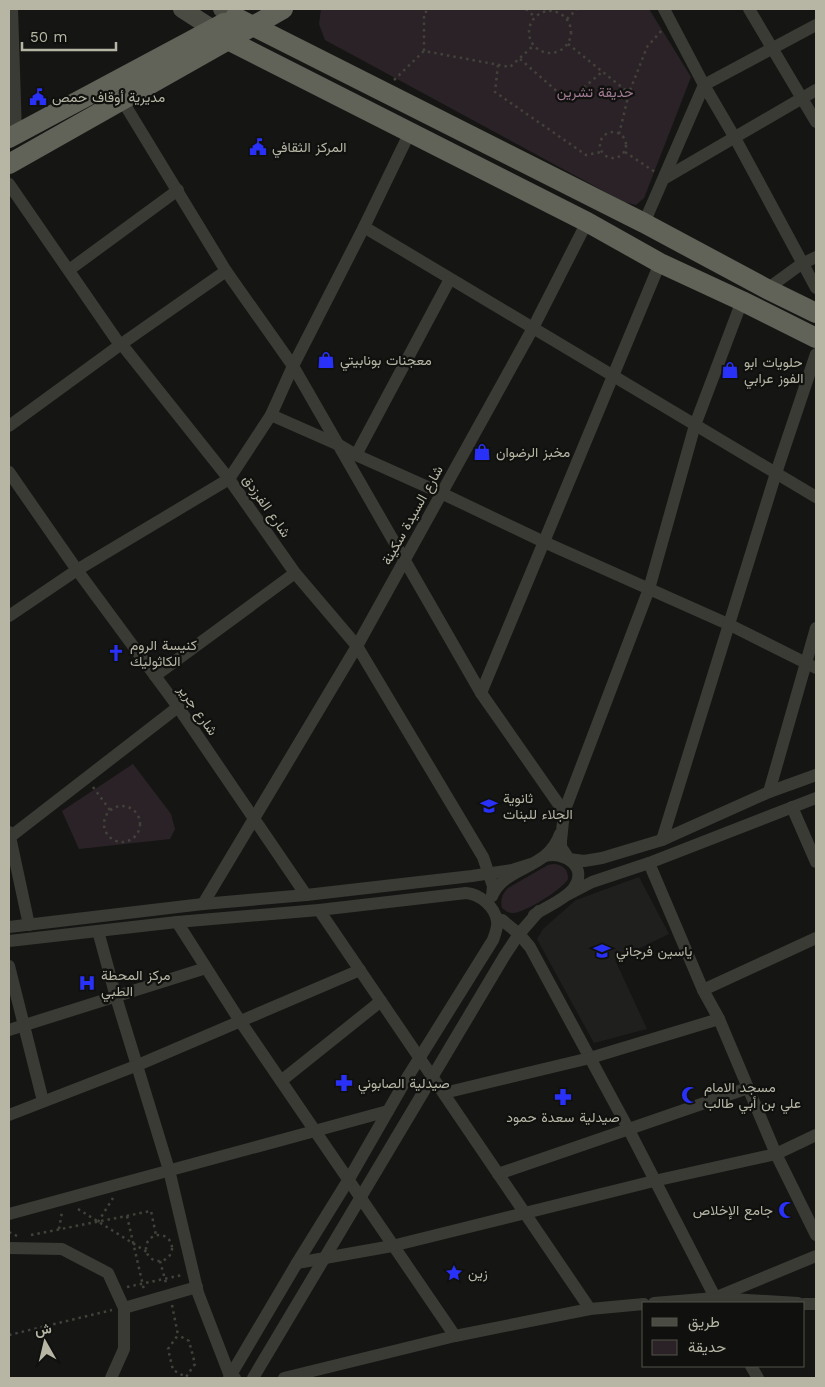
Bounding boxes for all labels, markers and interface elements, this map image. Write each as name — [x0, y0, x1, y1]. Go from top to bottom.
scale bar — [22, 20, 116, 52]
text: 50 m — [30, 28, 67, 46]
park label: حديقة تشرين — [557, 84, 633, 101]
public building icon: مديرية أوقاف حمص — [28, 87, 48, 107]
place label: مديرية أوقاف حمص — [52, 89, 165, 106]
public building icon: المركز الثقافي — [248, 137, 268, 157]
place label: المركز الثقافي — [272, 139, 347, 159]
shop icon: معجنات بونابيتي — [316, 350, 336, 370]
place label: معجنات بونابيتي — [340, 352, 432, 372]
place label: حلويات ابو الفوز عرابي — [744, 354, 804, 390]
shop icon: حلويات ابو الفوز عرابي — [720, 360, 740, 380]
shop icon: مخبز الرضوان — [472, 442, 492, 462]
place label: مخبز الرضوان — [496, 444, 570, 461]
street label: شارع السيدة سكينة — [378, 463, 449, 569]
street label: شارع الفرزدق — [237, 472, 294, 542]
place label: كنيسة الروم الكاثوليك — [130, 637, 197, 670]
church icon: كنيسة الروم الكاثوليك — [106, 643, 126, 663]
street label: شارع جرير — [172, 681, 221, 740]
place label: ثانوية الجلاء للبنات — [503, 790, 573, 823]
school or university icon: ثانوية الجلاء للبنات — [479, 796, 499, 816]
school or university icon: ياسين فرجاني — [592, 941, 612, 961]
place label: ياسين فرجاني — [616, 943, 692, 963]
place label: مركز المحطة الطبي — [101, 967, 171, 1003]
hospital icon: مركز المحطة الطبي — [77, 973, 97, 993]
pharmacy icon: صيدلية الصابوني — [334, 1073, 354, 1093]
place label: صيدلية الصابوني — [358, 1075, 450, 1095]
place label: مسجد الامام علي بن أبي طالب — [704, 1079, 801, 1115]
mosque icon: مسجد الامام علي بن أبي طالب — [680, 1085, 700, 1105]
pharmacy icon: صيدلية سعدة حمود — [553, 1087, 573, 1107]
place label: صيدلية سعدة حمود — [506, 1109, 620, 1126]
mosque icon: جامع الإخلاص — [777, 1200, 797, 1220]
place label: جامع الإخلاص — [693, 1202, 773, 1221]
place icon: زين — [444, 1263, 464, 1283]
place label: زين — [468, 1265, 488, 1282]
legend — [642, 1302, 805, 1367]
text: طريق — [688, 1313, 720, 1332]
north arrow — [20, 1317, 70, 1367]
text: ش — [34, 1320, 53, 1339]
text: حديقة — [688, 1338, 726, 1356]

